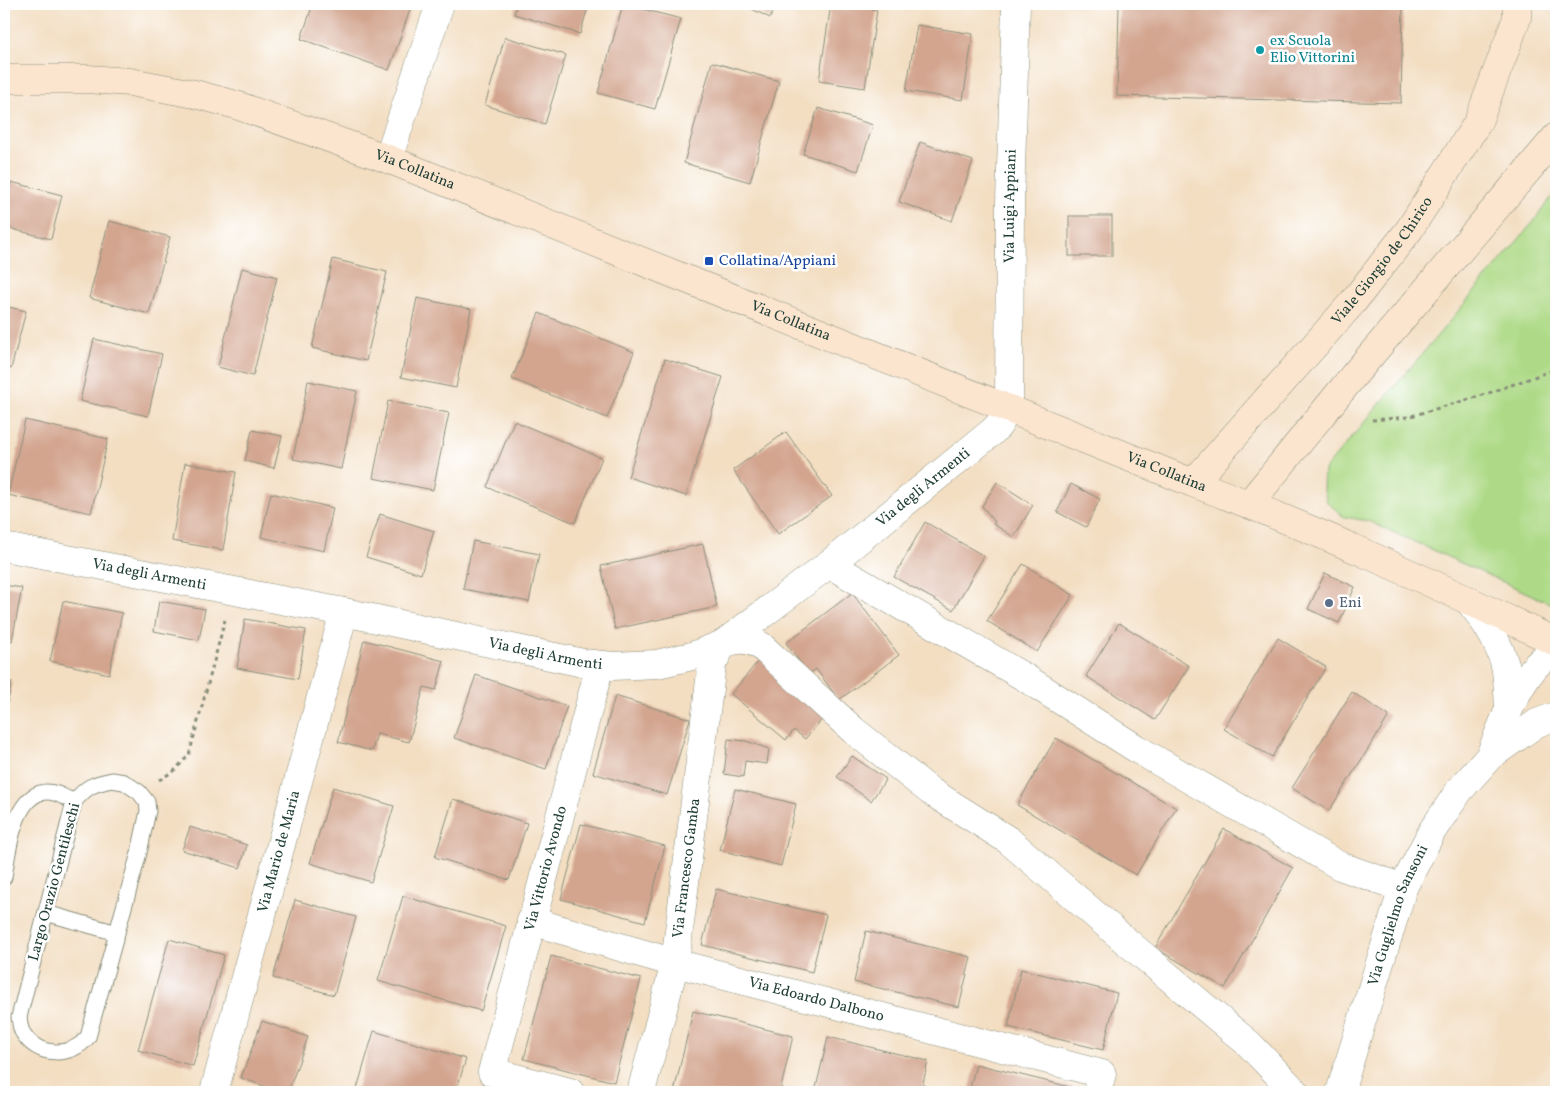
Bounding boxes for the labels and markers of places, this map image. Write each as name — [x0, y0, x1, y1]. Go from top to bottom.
place label: ex Scuola Elio Vittorini — [1270, 31, 1355, 69]
marker: ex Scuola Elio Vittorini — [1254, 44, 1266, 56]
place label: Collatina/Appiani — [719, 251, 836, 272]
marker: Collatina/Appiani — [703, 255, 715, 267]
place label: Eni — [1339, 593, 1362, 614]
marker: Eni — [1323, 597, 1335, 609]

